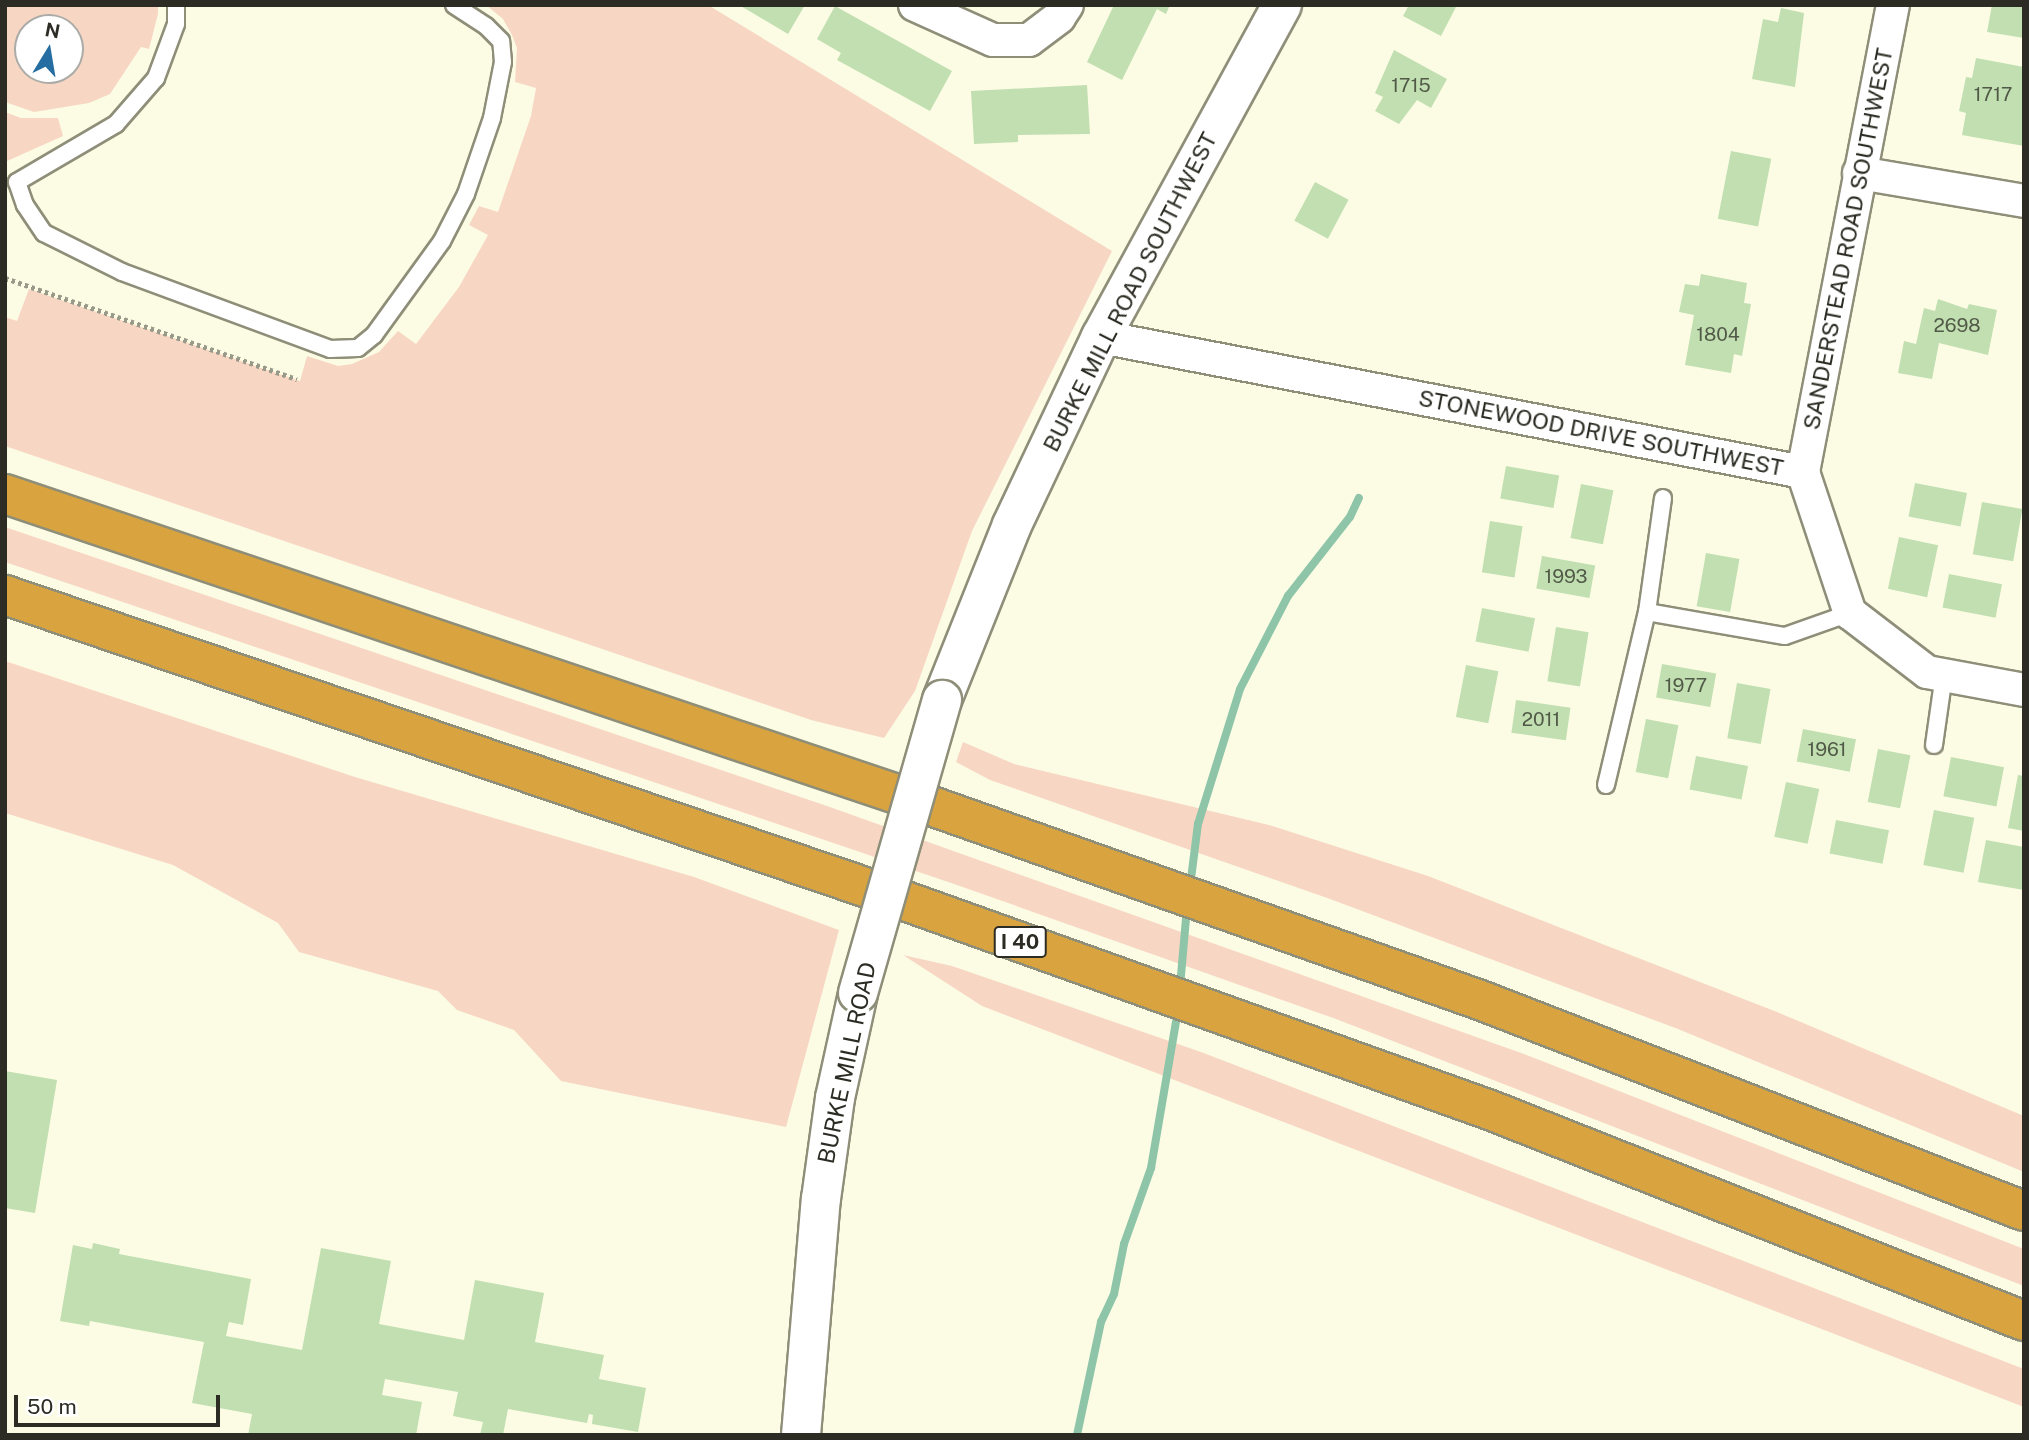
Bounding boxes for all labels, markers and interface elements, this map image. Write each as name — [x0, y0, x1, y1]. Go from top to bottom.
north arrow — [14, 14, 84, 84]
text: N — [43, 18, 62, 43]
street label: SANDERSTEAD ROAD SOUTHWEST — [1797, 46, 1899, 432]
house number: 1715 — [1391, 75, 1431, 97]
house number: 1717 — [1974, 84, 2012, 106]
street label: BURKE MILL ROAD SOUTHWEST — [1037, 128, 1223, 456]
house number: 2698 — [1933, 315, 1981, 337]
house number: 1804 — [1696, 324, 1740, 346]
street label: STONEWOOD DRIVE SOUTHWEST — [1416, 384, 1786, 482]
house number: 1993 — [1544, 566, 1588, 588]
house number: 1977 — [1665, 675, 1707, 697]
house number: 2011 — [1522, 709, 1560, 731]
house number: 1961 — [1807, 739, 1847, 761]
road number: I 40 — [992, 925, 1048, 960]
street label: BURKE MILL ROAD — [812, 960, 882, 1166]
scale bar — [18, 1380, 224, 1424]
text: 50 m — [27, 1394, 77, 1419]

